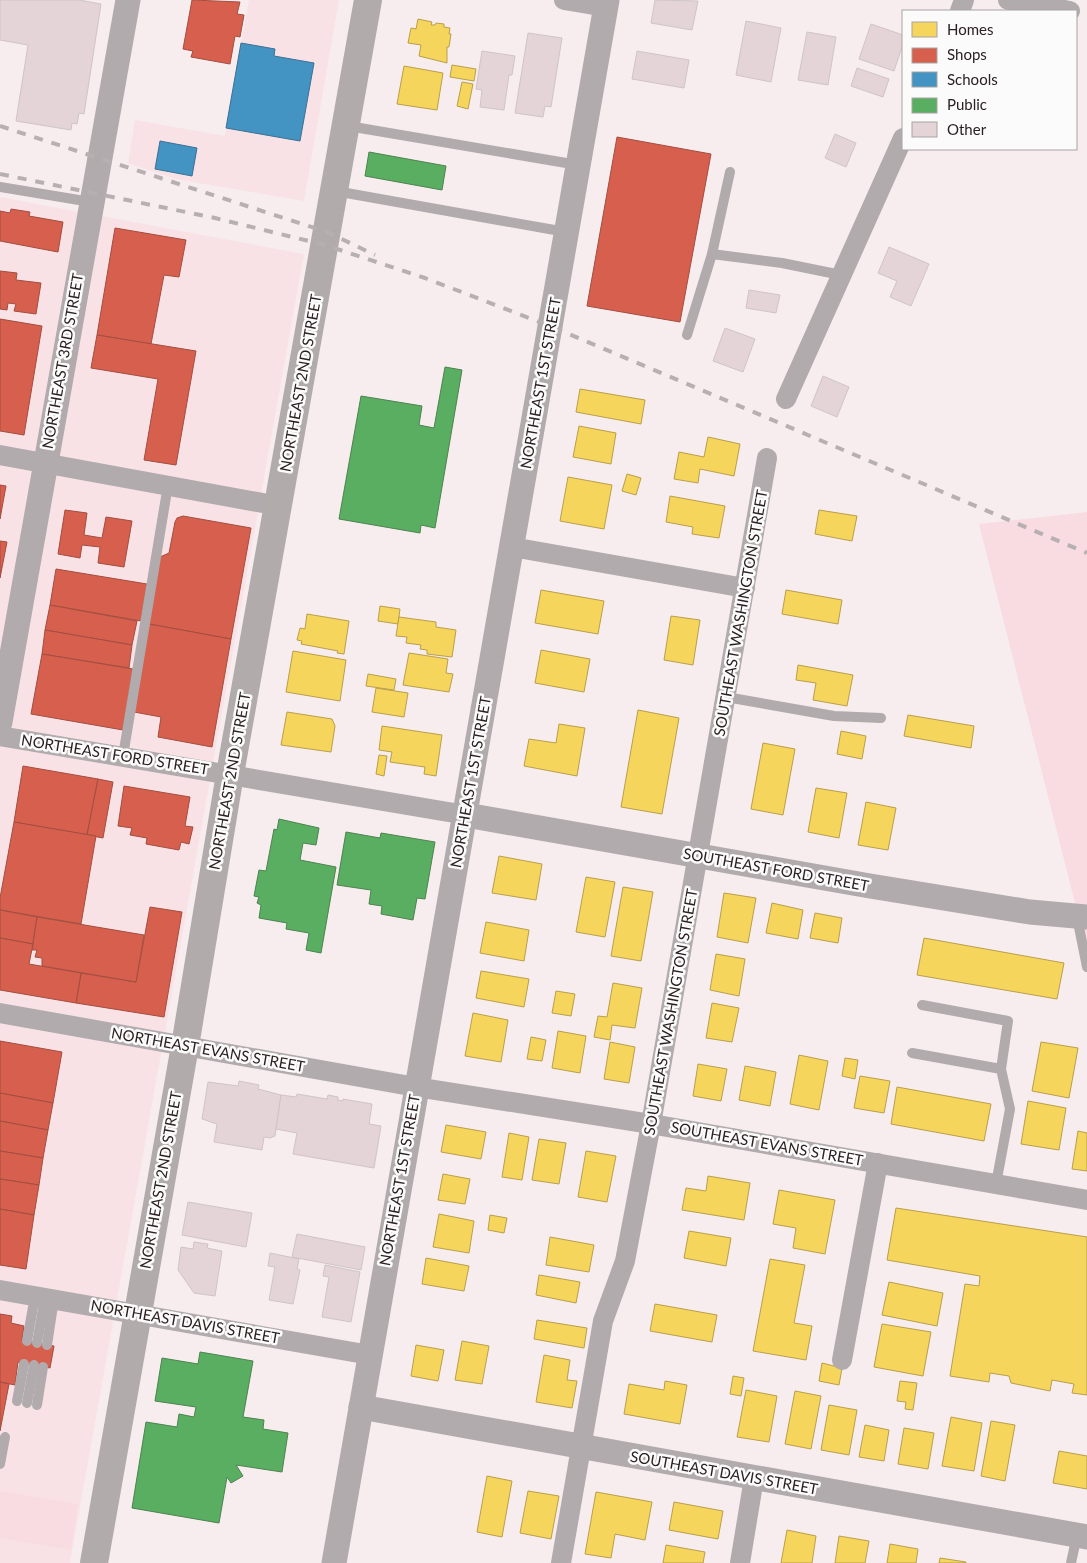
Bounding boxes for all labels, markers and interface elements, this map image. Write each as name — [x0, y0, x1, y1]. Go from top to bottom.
legend — [902, 10, 1077, 150]
text: Homes — [947, 20, 993, 38]
text: Shops — [947, 45, 987, 63]
text: Schools — [947, 70, 998, 88]
text: Public — [947, 95, 987, 113]
text: Other — [947, 120, 987, 138]
street label: NORTHEAST 3RD STREET — [38, 272, 86, 450]
street label: NORTHEAST 2ND STREET — [276, 292, 325, 473]
street label: NORTHEAST 1ST STREET — [516, 296, 564, 470]
street label: SOUTHEAST WASHINGTON STREET — [709, 488, 771, 737]
street label: NORTHEAST 2ND STREET — [205, 690, 254, 871]
street label: NORTHEAST 1ST STREET — [446, 695, 494, 869]
street label: NORTHEAST FORD STREET — [20, 730, 210, 778]
street label: SOUTHEAST FORD STREET — [682, 844, 871, 894]
street label: SOUTHEAST WASHINGTON STREET — [639, 887, 701, 1136]
street label: NORTHEAST EVANS STREET — [110, 1023, 306, 1075]
street label: NORTHEAST 2ND STREET — [136, 1089, 185, 1270]
street label: NORTHEAST 1ST STREET — [375, 1093, 423, 1267]
street label: SOUTHEAST EVANS STREET — [670, 1117, 865, 1169]
street label: NORTHEAST DAVIS STREET — [89, 1296, 281, 1347]
street label: SOUTHEAST DAVIS STREET — [629, 1447, 819, 1497]

